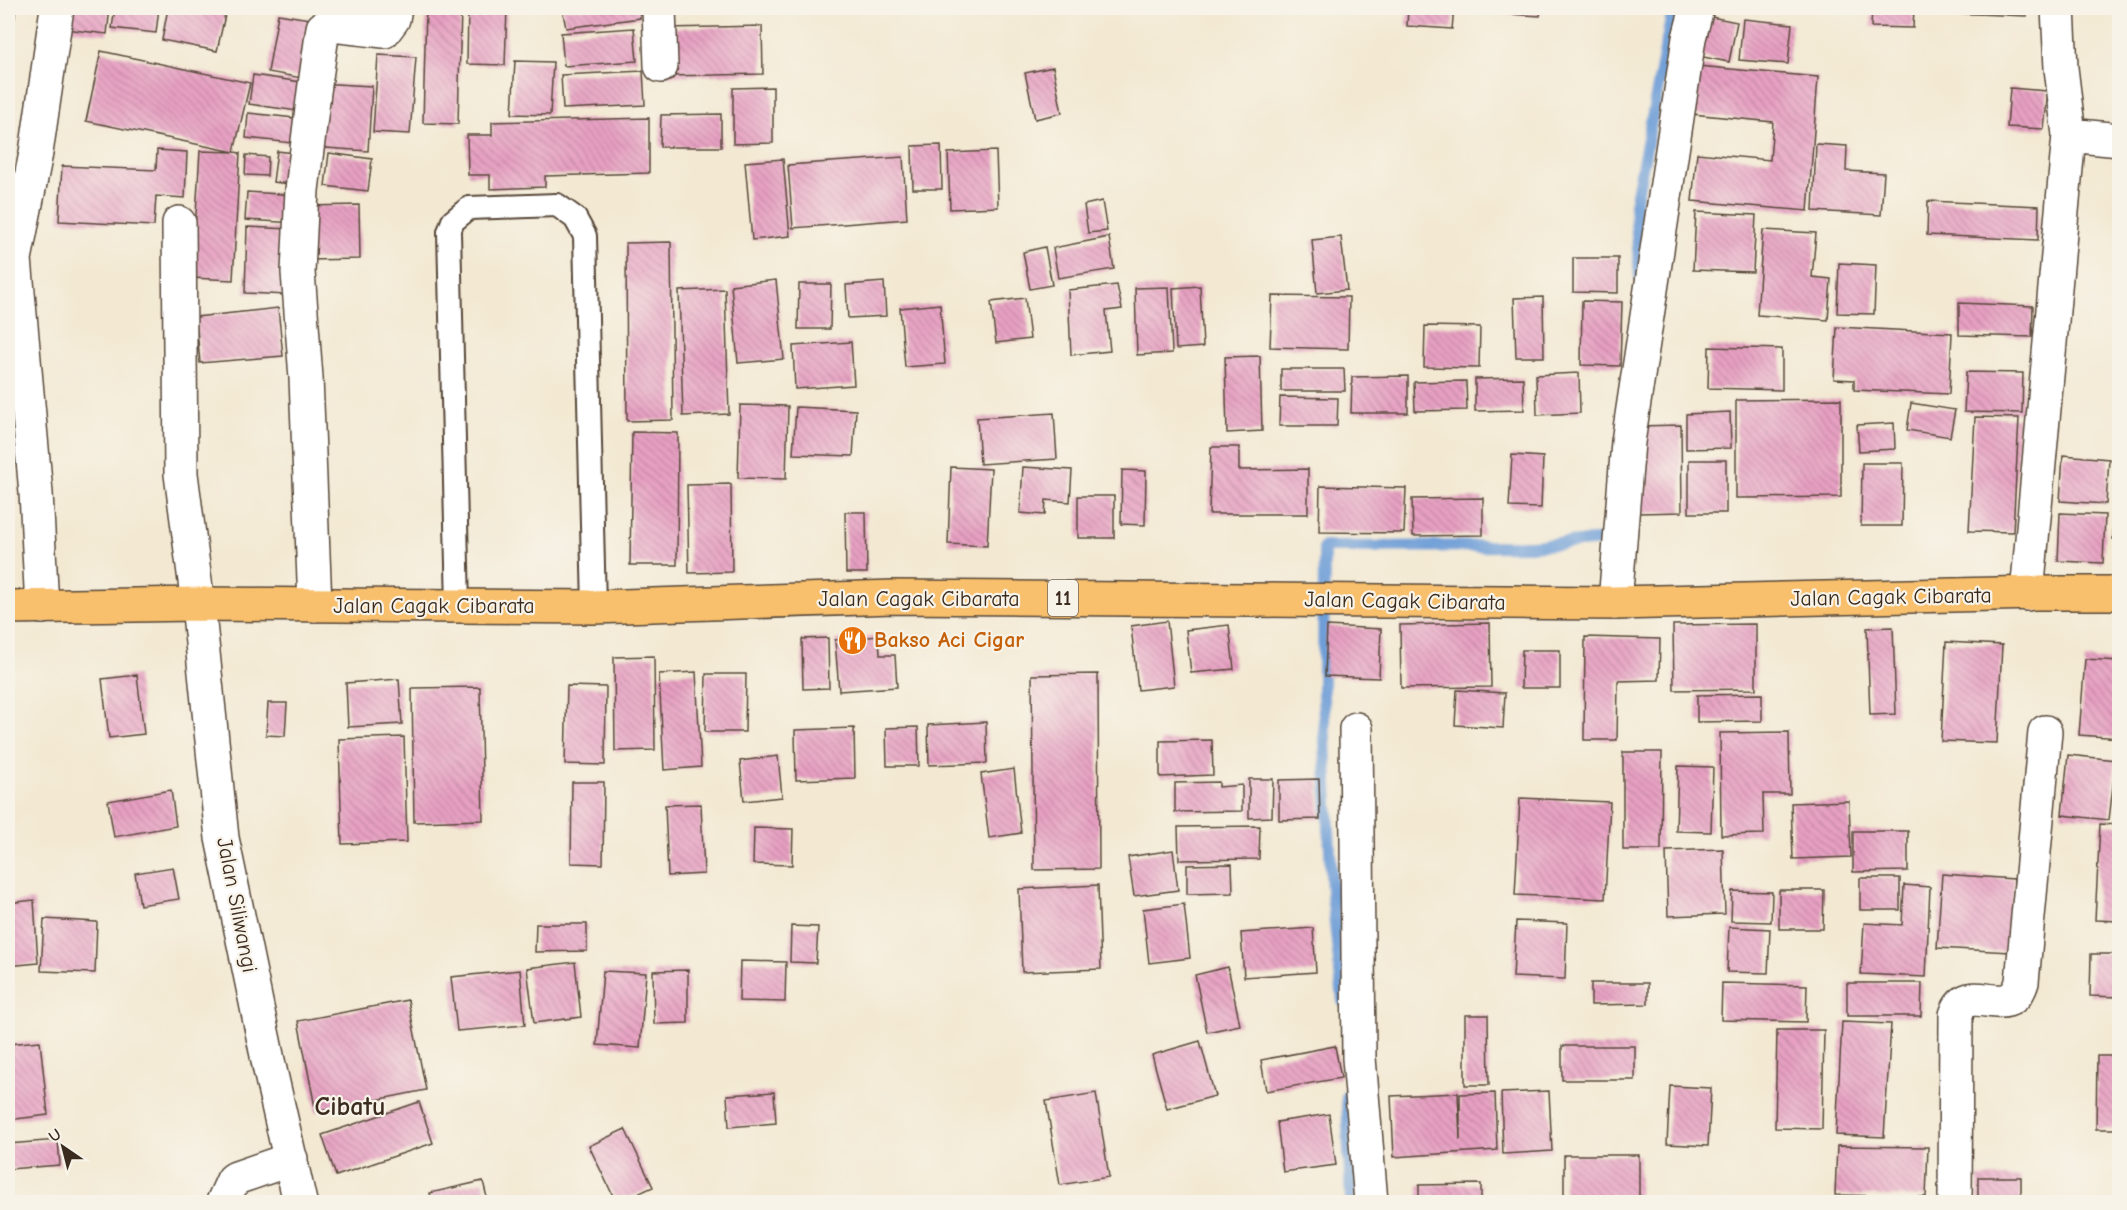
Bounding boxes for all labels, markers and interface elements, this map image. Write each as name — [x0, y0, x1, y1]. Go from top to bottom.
road number: 11 — [1048, 580, 1078, 616]
street label: Jalan Cagak Cibarata — [1790, 582, 1992, 612]
street label: Jalan Cagak Cibarata — [818, 586, 1020, 612]
street label: Jalan Cagak Cibarata — [1304, 586, 1506, 616]
street label: Jalan Cagak Cibarata — [333, 593, 535, 619]
restaurant icon: Bakso Aci Cigar — [837, 624, 869, 656]
place label: Bakso Aci Cigar — [874, 627, 1024, 653]
street label: Jalan Siliwangi — [211, 835, 263, 975]
district label: Cibatu — [315, 1092, 385, 1122]
north arrow — [33, 1117, 93, 1177]
text: U — [45, 1125, 65, 1146]

